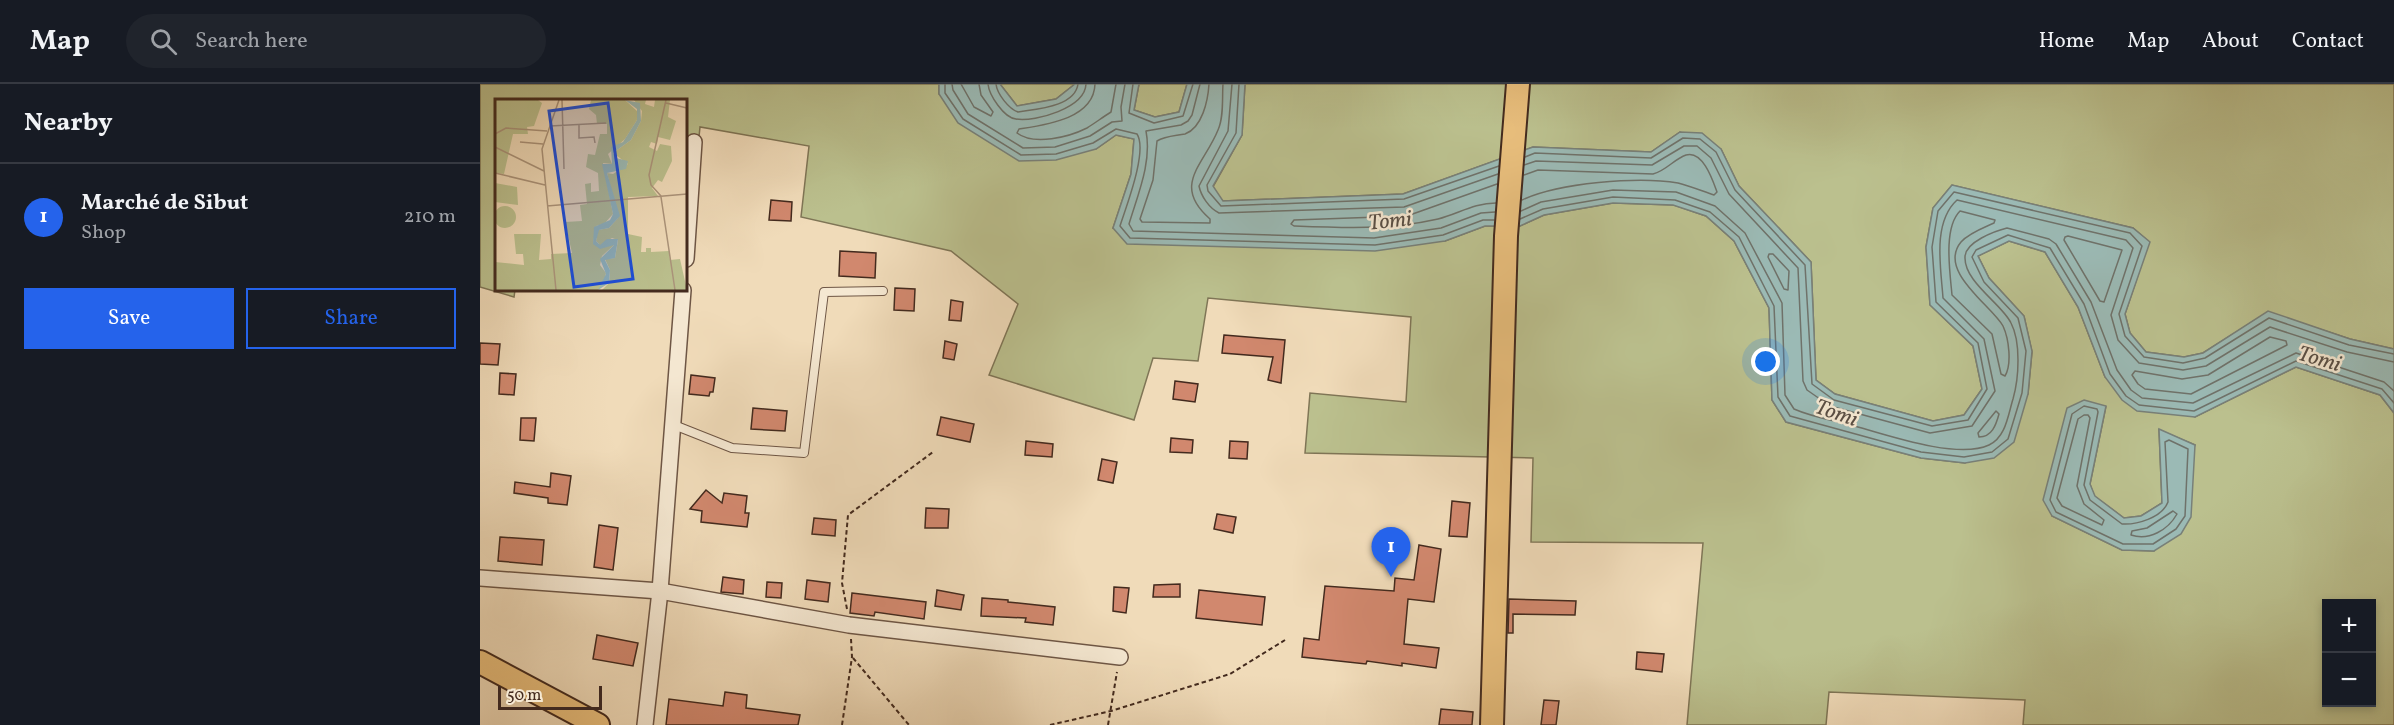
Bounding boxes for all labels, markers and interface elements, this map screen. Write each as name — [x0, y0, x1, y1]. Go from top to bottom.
search box — [126, 14, 546, 68]
text: Map — [30, 22, 90, 61]
icon: search — [147, 25, 180, 58]
text: Search here — [195, 26, 308, 57]
text: Home — [2039, 27, 2094, 56]
text: Map — [2127, 27, 2169, 56]
text: About — [2202, 27, 2259, 56]
text: Contact — [2292, 27, 2364, 56]
inset map — [495, 99, 687, 291]
text: Nearby — [24, 105, 113, 141]
text: Marché de Sibut — [81, 188, 248, 219]
text: 1 — [39, 203, 48, 231]
text: 210 m — [404, 203, 456, 231]
water label: Tomi — [1367, 204, 1414, 240]
text: Shop — [81, 219, 126, 247]
button: Save — [24, 288, 234, 349]
button: Share — [246, 288, 456, 349]
water label: Tomi — [2294, 339, 2345, 381]
your location — [1751, 347, 1780, 376]
water label: Tomi — [1810, 392, 1862, 436]
pin: 1 — [1372, 528, 1410, 577]
map controls — [2322, 599, 2376, 707]
button: + — [2322, 599, 2376, 653]
button: − — [2322, 653, 2376, 707]
scale bar — [498, 683, 602, 710]
text: 50 m — [507, 685, 541, 707]

